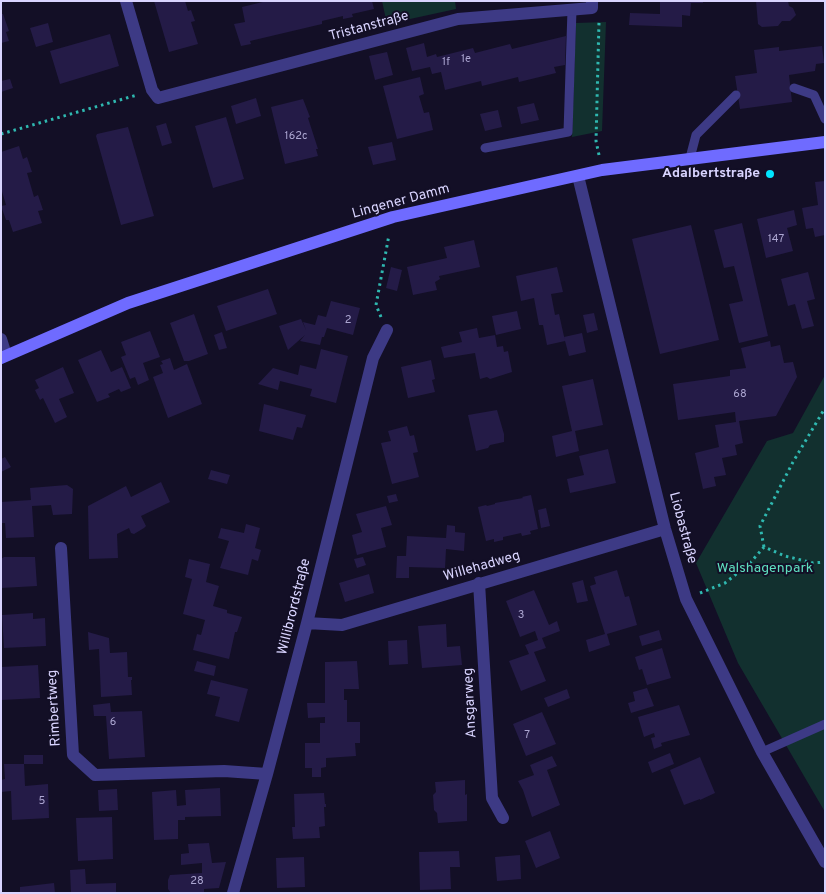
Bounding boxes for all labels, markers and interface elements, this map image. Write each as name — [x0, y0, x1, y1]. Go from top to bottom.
street label: Tristanstraße — [327, 8, 411, 46]
house number: 1e — [461, 53, 471, 67]
house number: 1f — [442, 56, 450, 70]
house number: 162c — [285, 130, 307, 144]
place label: Adalbertstraße — [662, 166, 760, 182]
marker: Adalbertstraße — [764, 168, 776, 180]
street label: Lingener Damm — [350, 181, 452, 223]
house number: 147 — [768, 233, 784, 247]
house number: 2 — [345, 314, 351, 328]
house number: 68 — [733, 388, 747, 402]
street label: Liobastraße — [664, 490, 700, 566]
street label: Willehadweg — [442, 548, 522, 586]
street label: Willibrordstraße — [275, 557, 315, 657]
park label: Walshagenpark — [717, 561, 813, 577]
house number: 3 — [518, 609, 524, 623]
street label: Ansgarweg — [461, 667, 481, 739]
street label: Rimbertweg — [45, 669, 65, 747]
house number: 6 — [110, 716, 116, 730]
house number: 7 — [524, 729, 530, 743]
house number: 5 — [39, 795, 45, 809]
house number: 28 — [190, 875, 204, 889]

